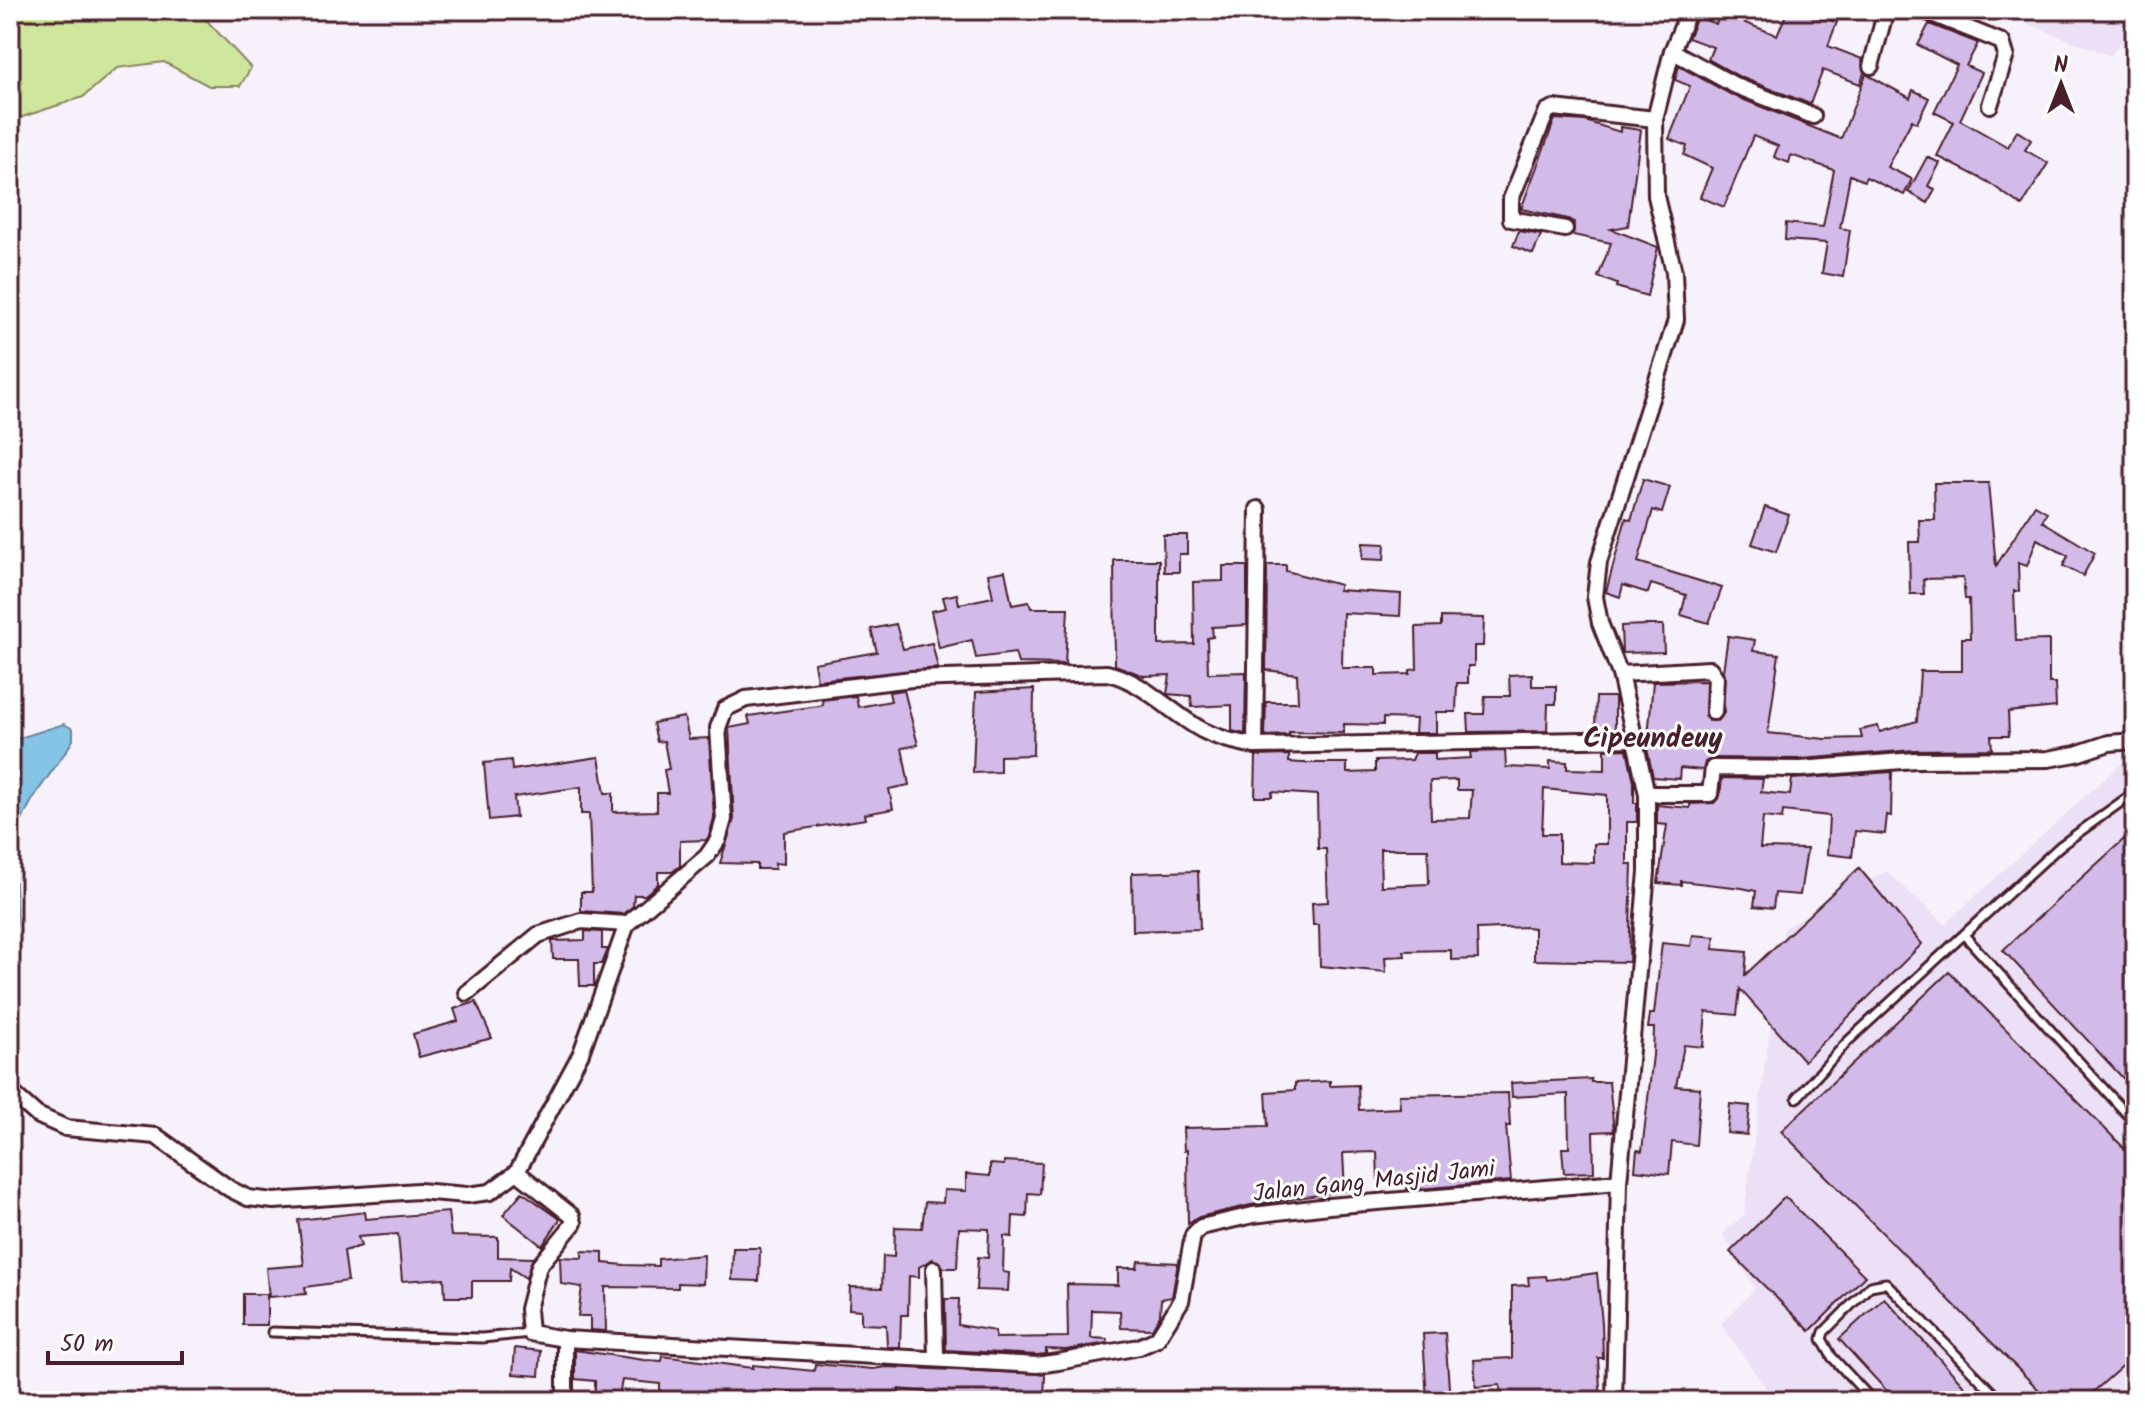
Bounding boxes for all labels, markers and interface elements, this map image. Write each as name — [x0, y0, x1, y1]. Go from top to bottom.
north arrow — [2021, 44, 2101, 124]
text: N — [2054, 49, 2068, 84]
district label: Cipeundeuy — [1583, 717, 1723, 762]
street label: Jalan Gang Masjid Jami — [1251, 1150, 1498, 1214]
scale bar — [48, 1315, 182, 1365]
text: 50 m — [60, 1325, 114, 1364]

